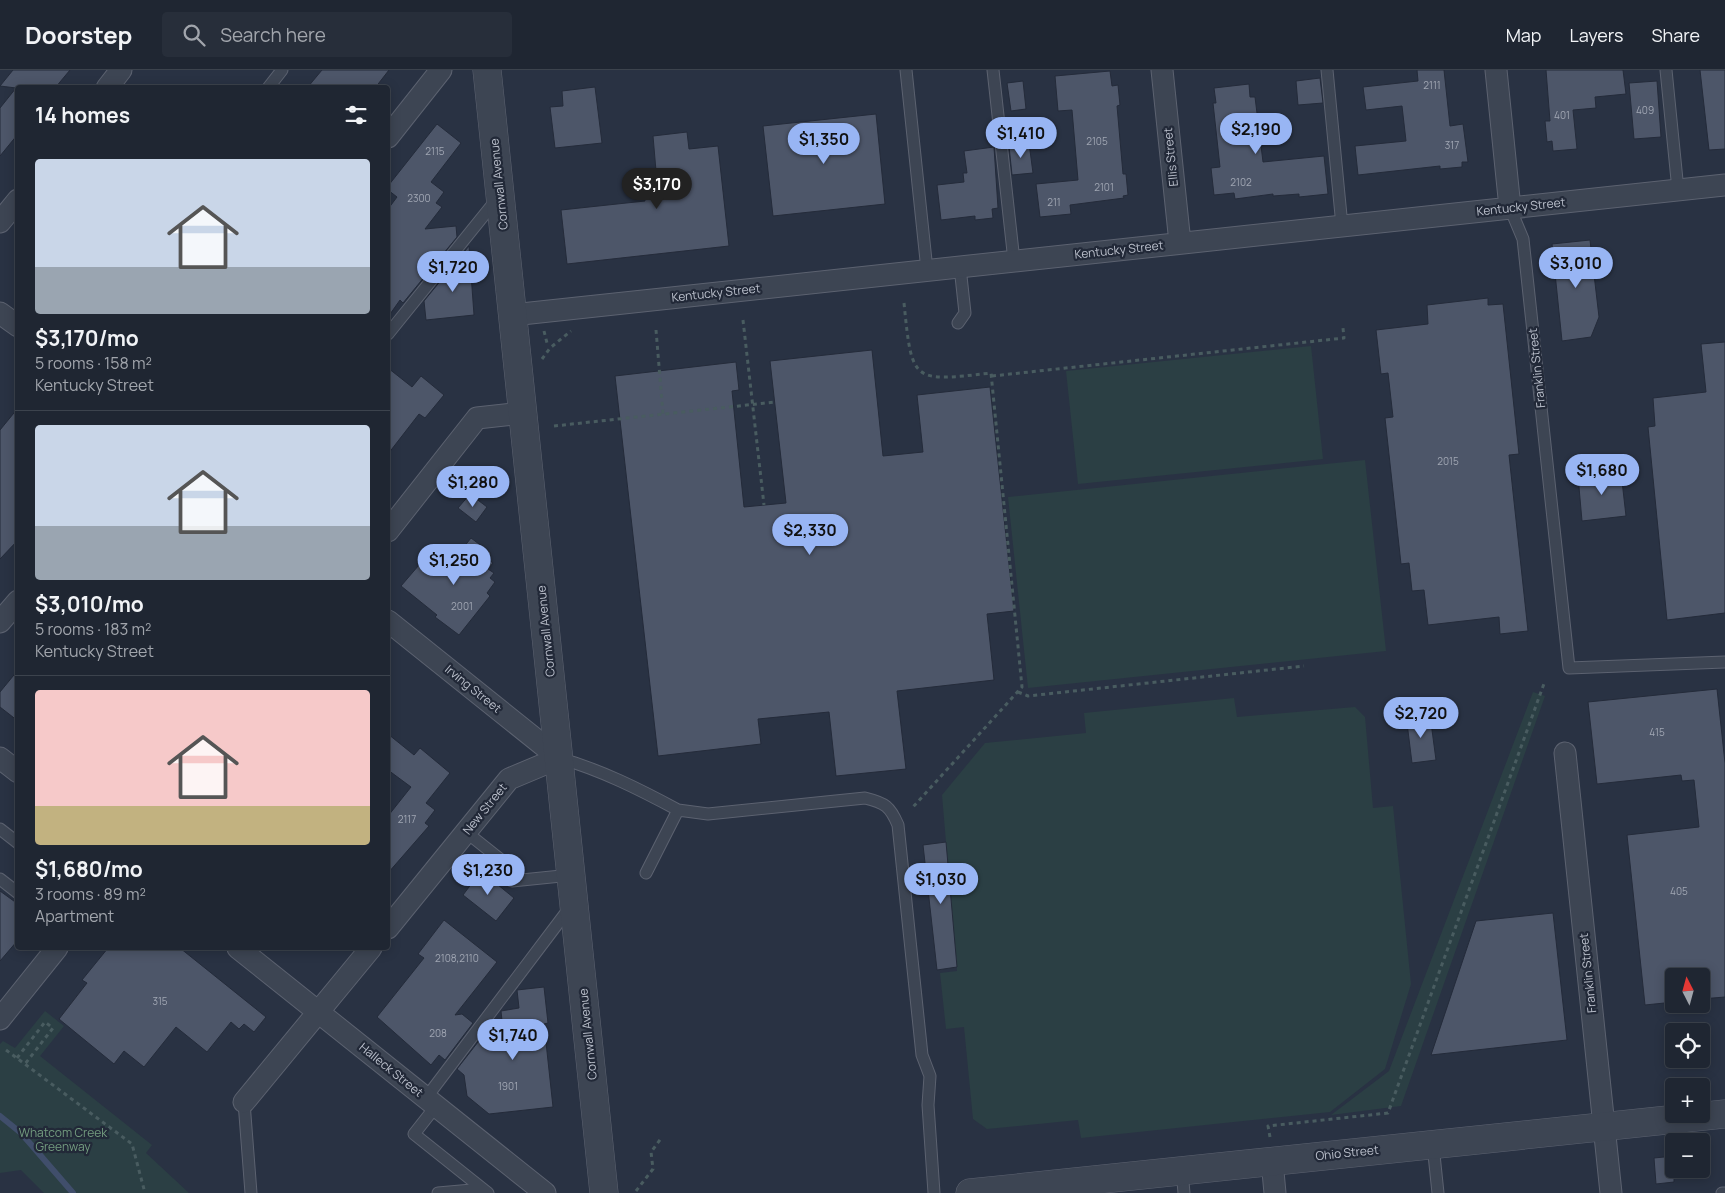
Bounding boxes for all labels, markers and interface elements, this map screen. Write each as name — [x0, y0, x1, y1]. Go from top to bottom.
search box — [162, 12, 512, 57]
text: Doorstep — [25, 18, 132, 51]
icon: search — [180, 21, 208, 49]
text: Search here — [220, 22, 326, 48]
text: Map — [1506, 23, 1541, 47]
text: Layers — [1569, 23, 1623, 47]
text: Share — [1651, 23, 1700, 47]
house number: 2111 — [1423, 78, 1441, 92]
text: 14 homes — [35, 101, 130, 129]
icon: filters — [342, 101, 370, 129]
house number: 409 — [1636, 103, 1654, 117]
house number: 401 — [1554, 108, 1570, 122]
pin: $2,190 — [1215, 112, 1297, 155]
pin: $1,410 — [980, 116, 1062, 159]
text: $2,190 — [1231, 118, 1281, 140]
pin: $1,350 — [783, 122, 865, 165]
text: $1,410 — [997, 122, 1045, 144]
street label: Ellis Street — [1159, 127, 1182, 187]
text: $1,350 — [799, 128, 849, 150]
house number: 2105 — [1086, 134, 1108, 148]
street label: Cornwall Avenue — [485, 138, 512, 231]
house number: 317 — [1445, 138, 1459, 152]
house number: 2115 — [425, 144, 445, 158]
pin: $3,170 — [616, 168, 698, 210]
text: $3,170 — [633, 173, 681, 195]
house number: 2102 — [1230, 175, 1252, 189]
house number: 2101 — [1094, 180, 1114, 194]
house number: 2300 — [407, 191, 431, 205]
icon: home — [158, 192, 248, 282]
street label: Kentucky Street — [1476, 193, 1566, 220]
house number: 211 — [1047, 195, 1061, 209]
street label: Kentucky Street — [1074, 236, 1164, 263]
pin: $3,010 — [1535, 246, 1617, 289]
pin: $1,720 — [412, 250, 494, 293]
text: $3,010 — [1550, 252, 1602, 274]
text: $1,720 — [428, 256, 478, 278]
street label: Kentucky Street — [671, 279, 761, 306]
text: $3,170/mo — [35, 324, 139, 352]
street label: Franklin Street — [1524, 327, 1549, 409]
text: 5 rooms · 158 m² — [35, 352, 152, 374]
text: Kentucky Street — [35, 374, 154, 396]
house number: 2015 — [1437, 454, 1459, 468]
pin: $1,680 — [1561, 454, 1643, 496]
icon: home — [158, 457, 248, 547]
text: $1,680 — [1576, 459, 1628, 481]
pin: $1,280 — [432, 466, 514, 508]
text: $1,280 — [447, 471, 499, 493]
pin: $2,330 — [769, 514, 851, 556]
text: $2,330 — [783, 519, 837, 541]
pin: $1,250 — [413, 544, 495, 586]
text: $1,250 — [429, 549, 479, 571]
street label: Cornwall Avenue — [532, 585, 559, 678]
text: $3,010/mo — [35, 590, 144, 618]
house number: 2001 — [451, 599, 473, 613]
text: 5 rooms · 183 m² — [35, 618, 152, 640]
text: Kentucky Street — [35, 640, 154, 662]
street label: Irving Street — [442, 661, 505, 717]
pin: $2,720 — [1380, 696, 1462, 739]
text: $2,720 — [1394, 702, 1448, 724]
icon: home — [158, 722, 248, 812]
house number: 415 — [1649, 725, 1665, 739]
street label: New Street — [459, 779, 511, 838]
house number: 2117 — [398, 812, 416, 826]
pin: $1,230 — [447, 854, 529, 896]
text: $1,680/mo — [35, 855, 143, 883]
text: $1,230 — [463, 859, 513, 881]
pin: $1,030 — [900, 862, 982, 905]
text: $1,030 — [915, 868, 967, 890]
text: 3 rooms · 89 m² — [35, 883, 146, 905]
house number: 405 — [1670, 884, 1688, 898]
text: Apartment — [35, 905, 114, 927]
street label: Franklin Street — [1575, 932, 1600, 1014]
house number: 2108,2110 — [435, 951, 479, 965]
north arrow — [1665, 968, 1710, 1012]
map controls — [1665, 968, 1710, 1178]
street label: Cornwall Avenue — [574, 988, 601, 1081]
house number: 315 — [152, 994, 168, 1008]
pin: $1,740 — [472, 1018, 554, 1061]
button: locate — [1665, 1023, 1710, 1068]
text: $1,740 — [488, 1024, 538, 1046]
house number: 208 — [429, 1026, 447, 1040]
street label: Halleck Street — [356, 1039, 427, 1101]
button: + — [1665, 1078, 1710, 1123]
house number: 1901 — [498, 1079, 518, 1093]
park label: Whatcom Creek Greenway — [19, 1124, 108, 1155]
button: − — [1665, 1133, 1710, 1178]
street label: Ohio Street — [1315, 1141, 1380, 1164]

